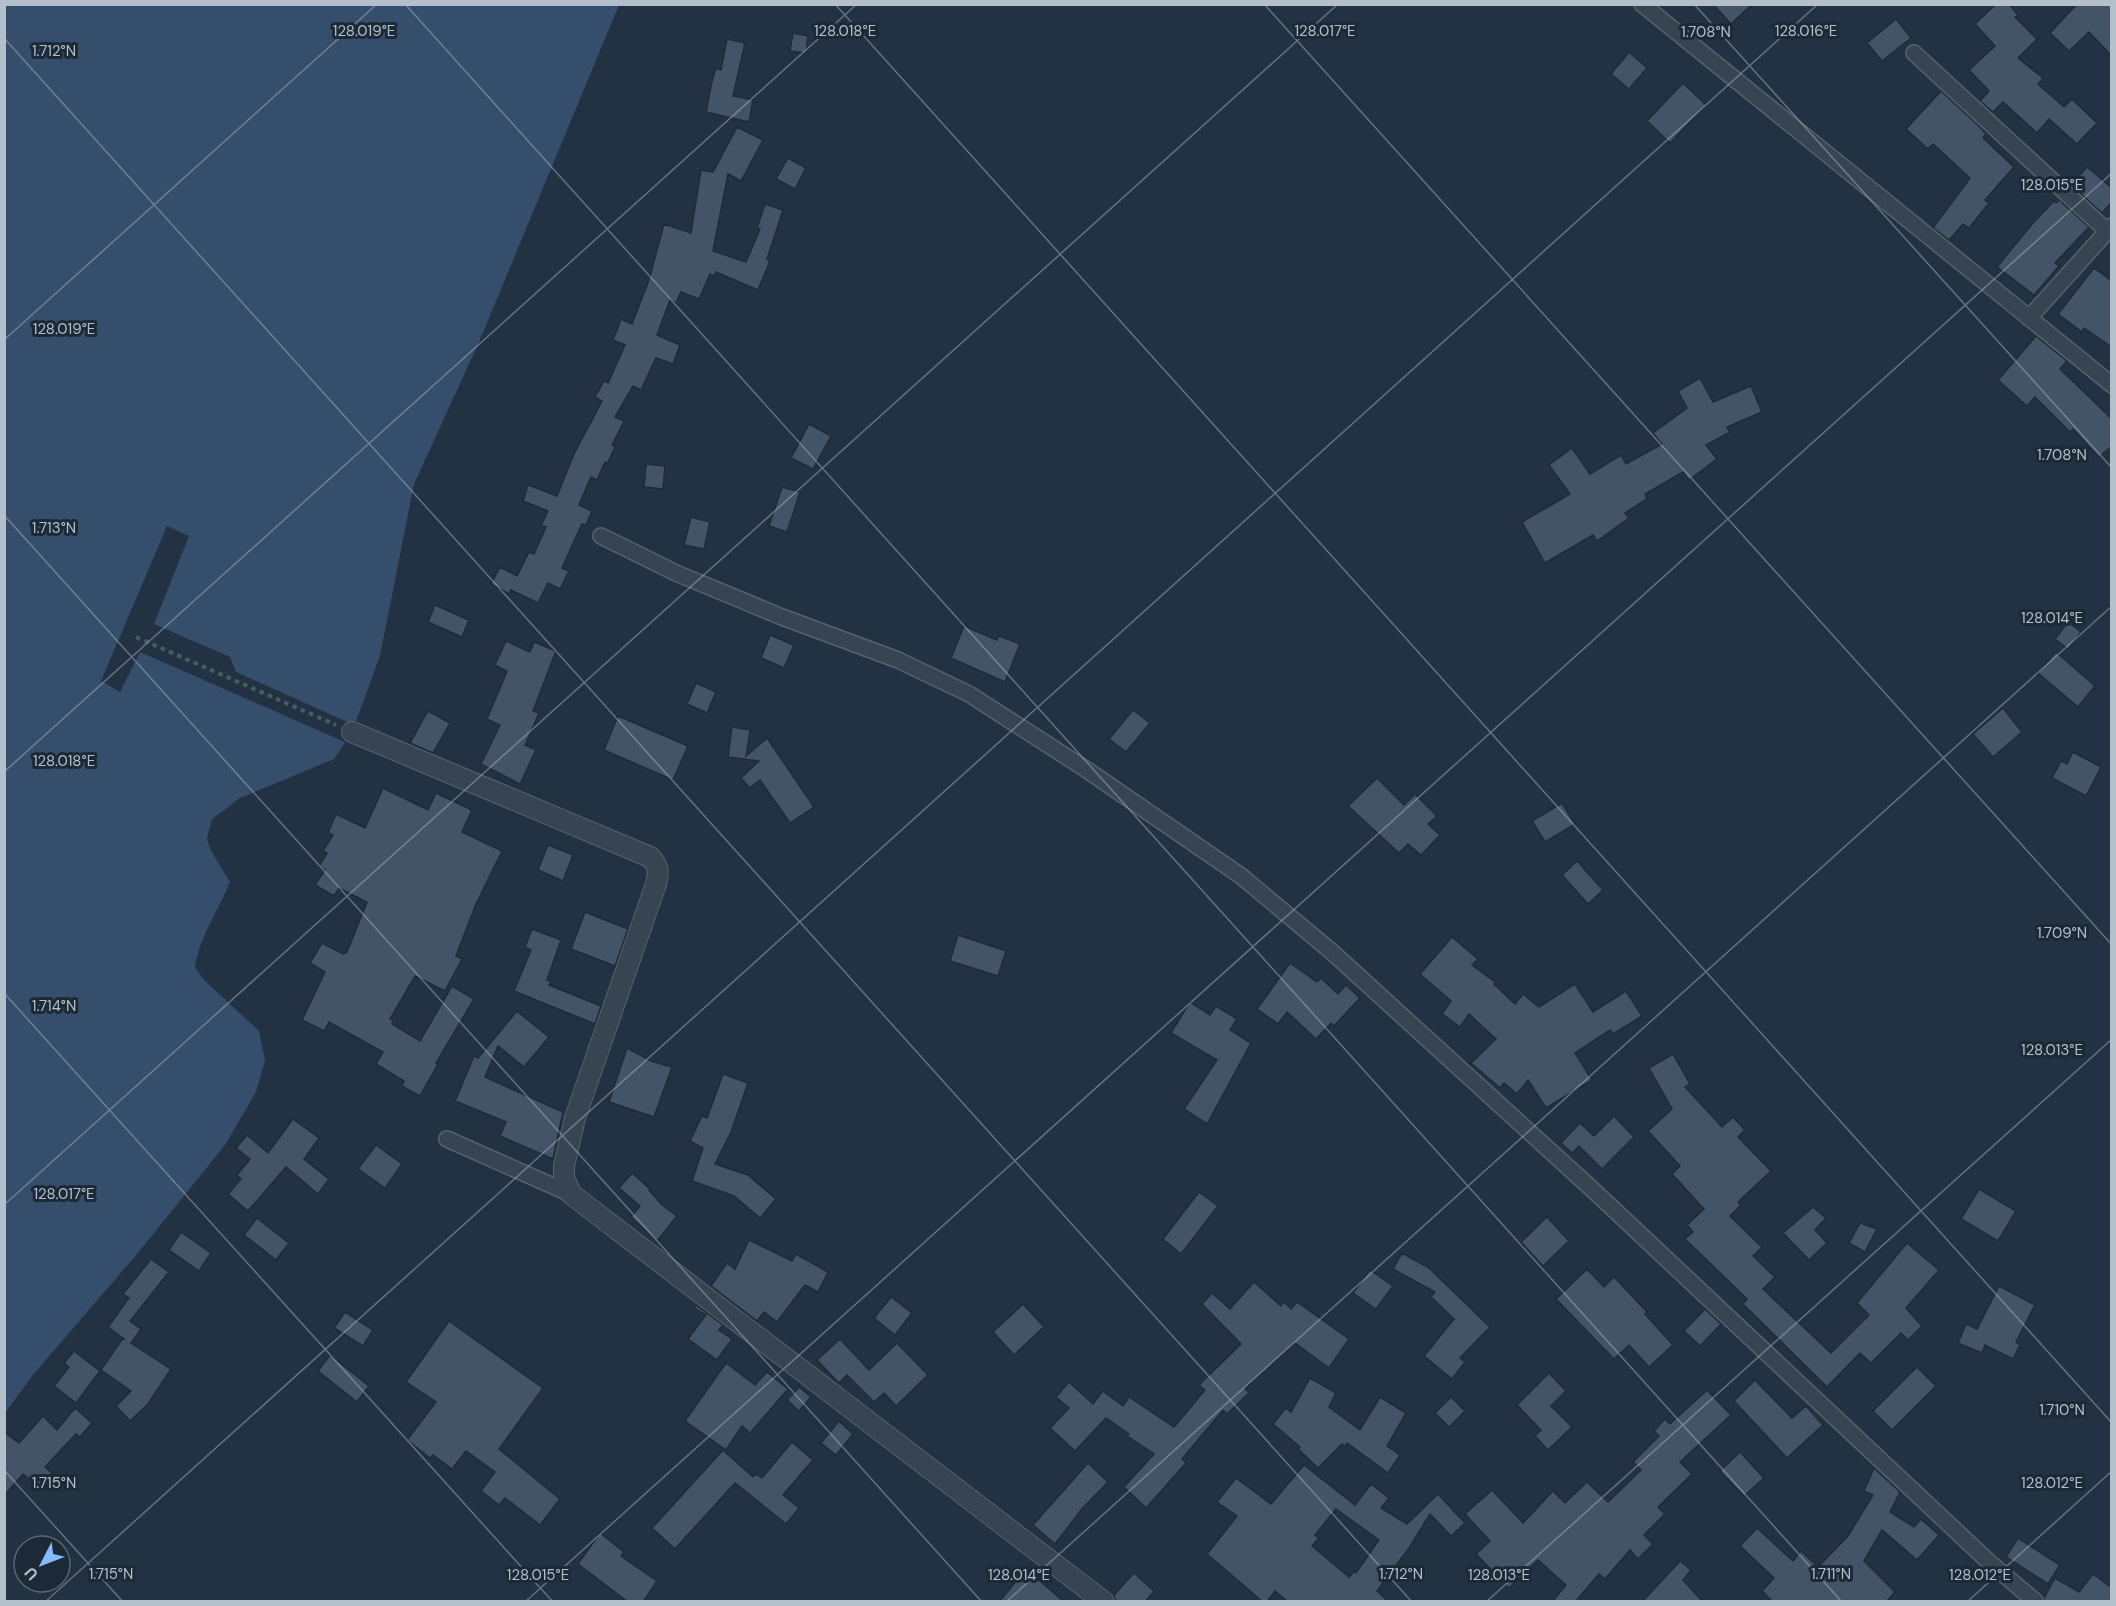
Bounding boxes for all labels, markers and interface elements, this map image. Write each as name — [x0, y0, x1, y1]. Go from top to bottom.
text: 128.019°E — [333, 21, 395, 41]
text: 128.018°E — [814, 21, 876, 41]
text: 128.017°E — [1294, 21, 1356, 41]
text: 128.016°E — [1775, 21, 1837, 41]
text: 1.708°N — [1681, 22, 1731, 42]
text: 1.712°N — [32, 41, 76, 61]
text: 128.015°E — [2021, 175, 2083, 195]
text: 128.019°E — [33, 319, 95, 339]
text: 1.708°N — [2037, 445, 2087, 465]
text: 1.713°N — [32, 518, 76, 538]
text: 128.014°E — [2021, 608, 2083, 628]
text: 128.018°E — [33, 751, 95, 771]
text: 1.709°N — [2037, 923, 2087, 943]
text: 1.714°N — [32, 996, 76, 1016]
text: 128.013°E — [2021, 1040, 2083, 1060]
text: 128.017°E — [33, 1184, 95, 1204]
text: 1.710°N — [2039, 1400, 2085, 1420]
text: 1.715°N — [32, 1473, 76, 1493]
text: 128.012°E — [2021, 1473, 2083, 1493]
north arrow — [12, 1534, 72, 1594]
text: U — [20, 1563, 43, 1585]
text: 1.715°N — [89, 1564, 133, 1584]
text: 1.712°N — [1379, 1564, 1423, 1584]
text: 1.711°N — [1811, 1564, 1851, 1584]
text: 128.015°E — [507, 1565, 569, 1585]
text: 128.014°E — [988, 1565, 1050, 1585]
text: 128.013°E — [1468, 1565, 1530, 1585]
text: 128.012°E — [1949, 1565, 2011, 1585]

